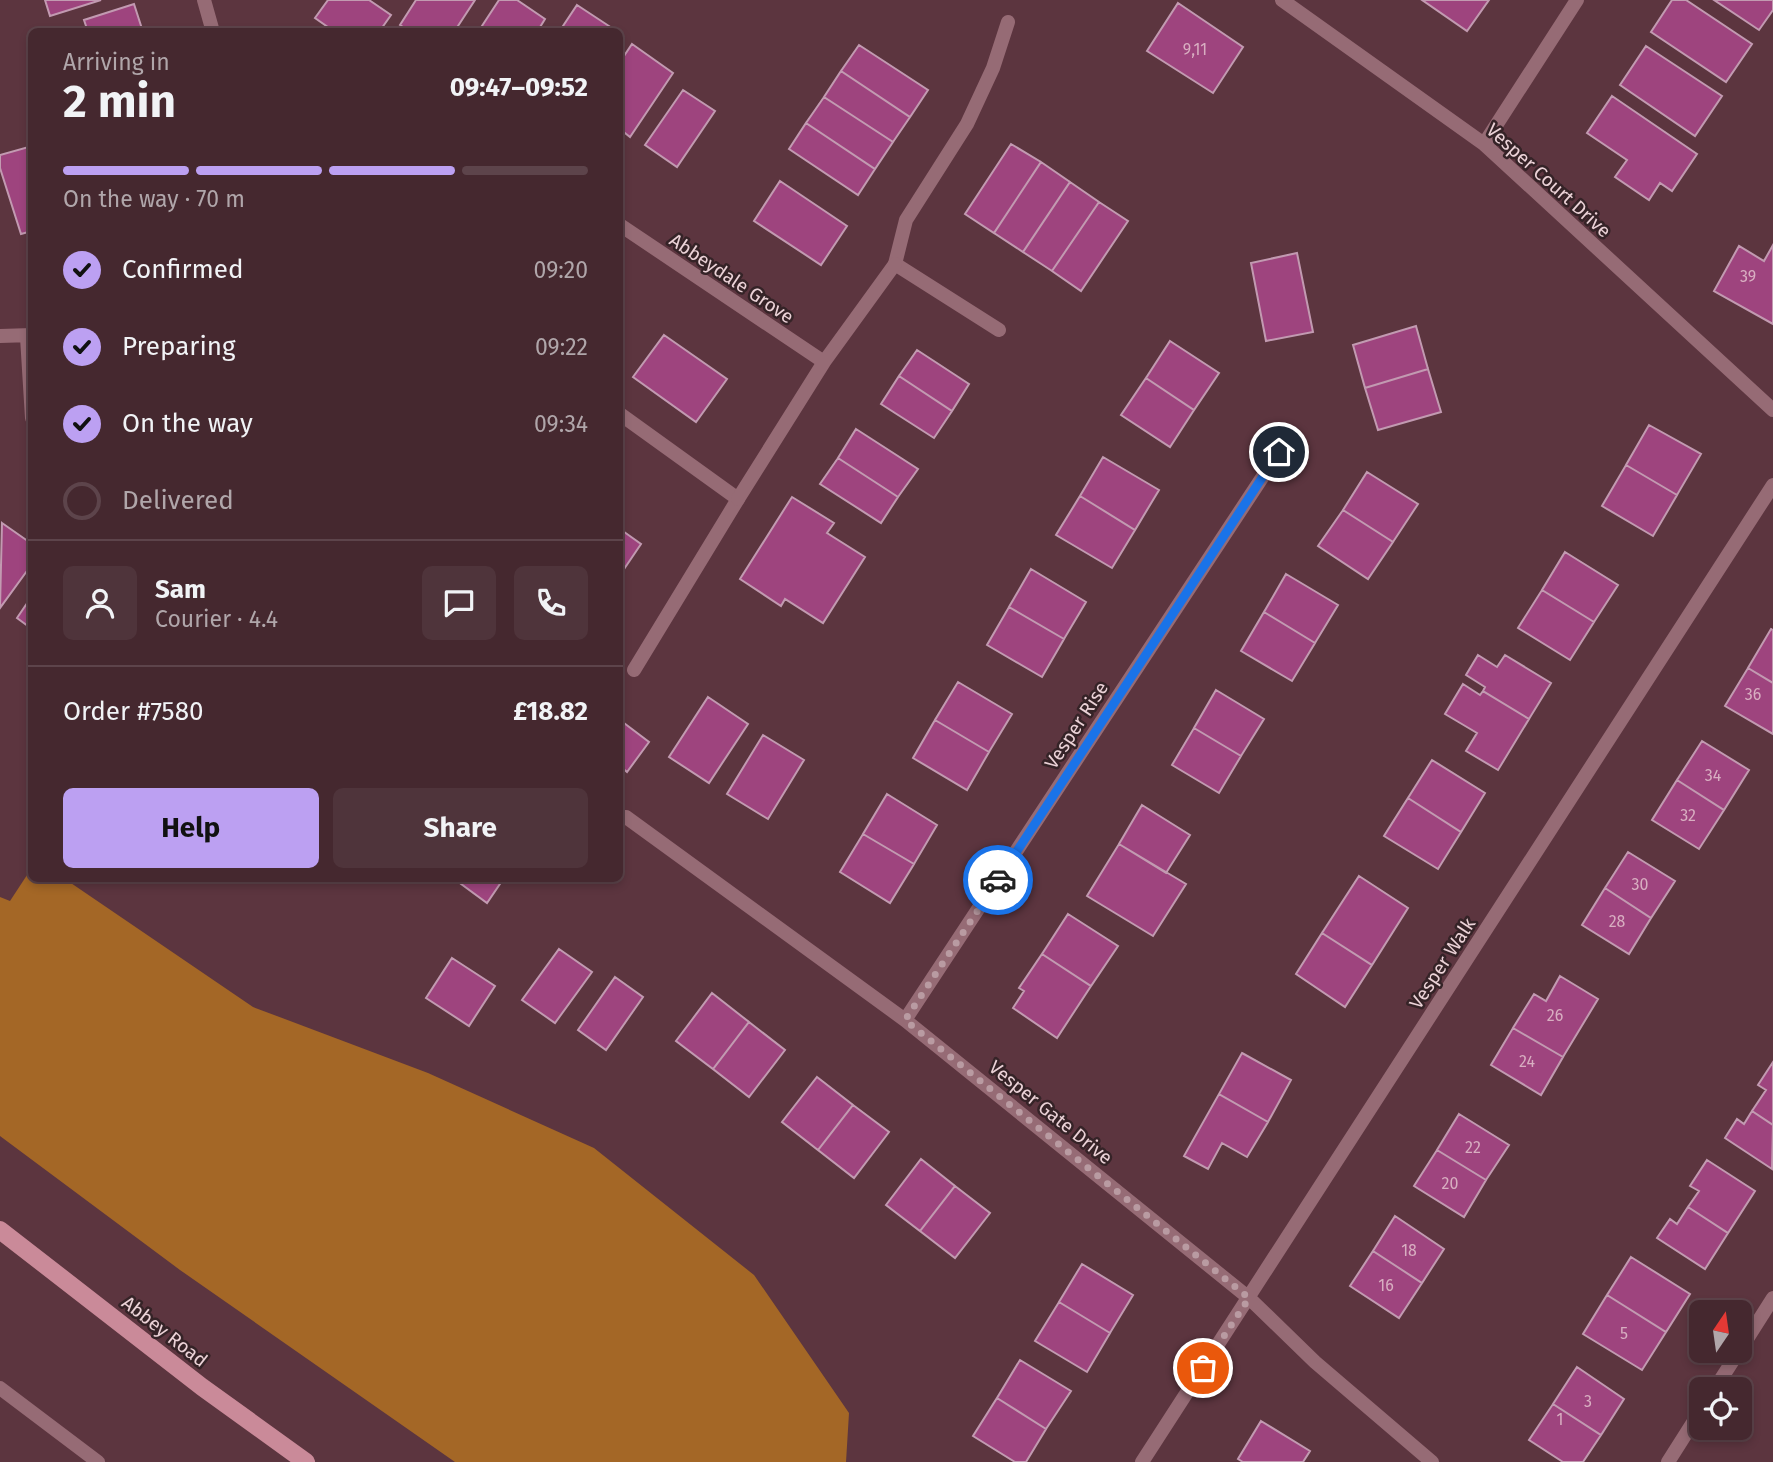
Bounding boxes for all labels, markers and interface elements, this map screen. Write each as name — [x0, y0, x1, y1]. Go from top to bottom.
house number: 9,11 — [1183, 40, 1207, 59]
text: Arriving in — [63, 48, 170, 76]
text: 09:47–09:52 — [450, 72, 588, 103]
text: 2 min — [63, 74, 176, 129]
street label: Vesper Court Drive — [1482, 118, 1616, 242]
text: On the way · 70 m — [63, 185, 245, 213]
street label: Abbeydale Grove — [665, 228, 798, 328]
icon: check — [63, 251, 101, 289]
text: Confirmed — [122, 254, 243, 285]
text: 09:20 — [534, 256, 588, 284]
house number: 39 — [1740, 267, 1756, 286]
icon: check — [63, 328, 101, 366]
text: Preparing — [122, 331, 235, 362]
text: 09:22 — [535, 333, 588, 361]
icon: check — [63, 405, 101, 443]
text: On the way — [122, 408, 253, 439]
text: 09:34 — [534, 410, 588, 438]
pin — [1249, 422, 1309, 482]
icon: home — [1260, 433, 1298, 471]
text: Delivered — [122, 485, 234, 516]
button: person — [63, 566, 137, 640]
button: chat — [422, 566, 496, 640]
button: phone — [514, 566, 588, 640]
text: Sam — [155, 574, 206, 605]
text: Courier · 4.4 — [155, 605, 278, 633]
street label: Vesper Rise — [1040, 677, 1113, 773]
house number: 36 — [1745, 685, 1761, 704]
text: Order #7580 — [63, 696, 203, 727]
text: £18.82 — [513, 696, 588, 727]
house number: 34 — [1705, 766, 1722, 785]
button: Help — [63, 788, 319, 868]
button: Share — [333, 788, 588, 868]
house number: 32 — [1680, 806, 1696, 825]
courier — [963, 845, 1033, 915]
icon: car — [979, 861, 1017, 899]
house number: 30 — [1632, 875, 1649, 894]
house number: 28 — [1609, 912, 1626, 931]
street label: Vesper Walk — [1404, 913, 1481, 1013]
house number: 26 — [1547, 1006, 1563, 1025]
house number: 24 — [1519, 1052, 1535, 1071]
street label: Vesper Gate Drive — [984, 1056, 1117, 1169]
house number: 22 — [1465, 1138, 1481, 1157]
house number: 20 — [1442, 1174, 1458, 1193]
house number: 18 — [1401, 1241, 1417, 1260]
house number: 16 — [1378, 1276, 1394, 1295]
street label: Abbey Road — [117, 1291, 212, 1372]
north arrow — [1689, 1300, 1752, 1363]
map controls — [1689, 1300, 1752, 1440]
house number: 5 — [1620, 1324, 1628, 1343]
pin — [1173, 1338, 1233, 1398]
icon: bag — [1184, 1349, 1222, 1387]
button: locate — [1689, 1377, 1752, 1440]
house number: 3 — [1584, 1392, 1592, 1411]
house number: 1 — [1557, 1410, 1563, 1429]

